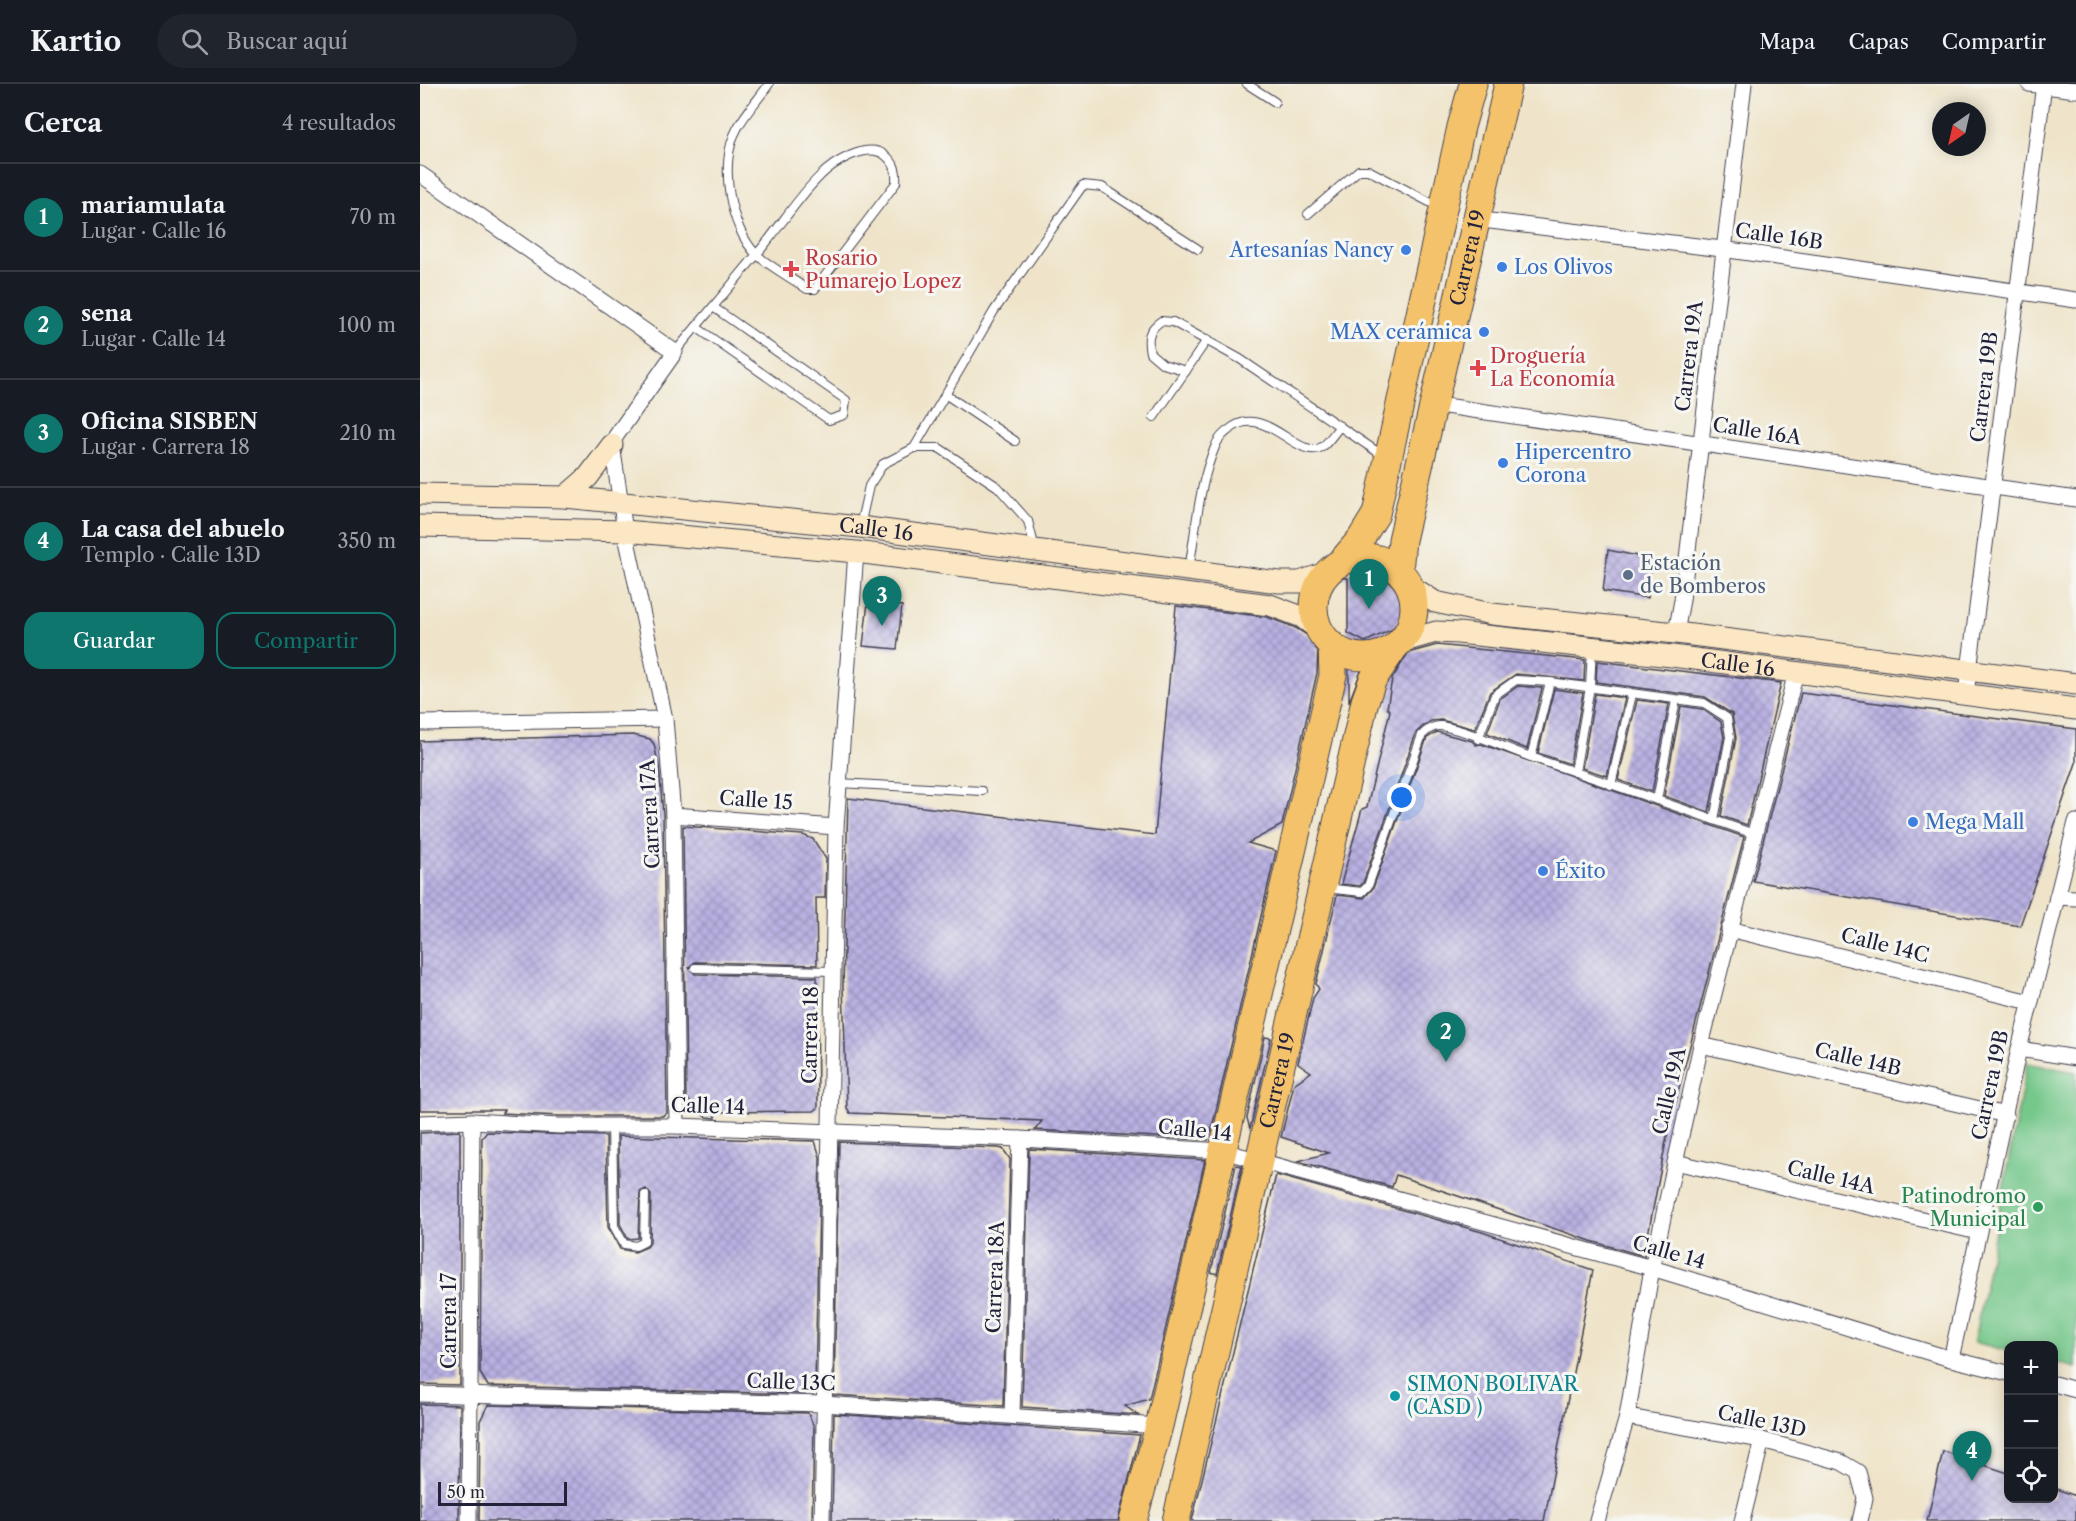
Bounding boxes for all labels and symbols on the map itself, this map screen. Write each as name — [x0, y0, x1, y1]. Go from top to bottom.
north arrow — [1932, 102, 1986, 156]
street label: Carrera 19 — [1445, 207, 1490, 308]
street label: Calle 16B — [1734, 218, 1824, 254]
place label: Artesanías Nancy — [1229, 238, 1395, 262]
marker: Artesanías Nancy — [1399, 243, 1413, 257]
place label: Rosario Pumarejo Lopez — [805, 246, 962, 293]
place label: Los Olivos — [1514, 255, 1613, 279]
marker: Rosario Pumarejo Lopez — [782, 260, 800, 278]
marker: Los Olivos — [1495, 260, 1509, 274]
street label: Carrera 19A — [1670, 298, 1708, 413]
place label: MAX cerámica — [1330, 320, 1472, 344]
marker: MAX cerámica — [1477, 325, 1491, 339]
street label: Carrera 19B — [1965, 330, 2003, 444]
place label: Droguería La Economía — [1490, 344, 1616, 391]
marker: Droguería La Economía — [1471, 361, 1485, 375]
street label: Calle 16A — [1711, 412, 1804, 450]
place label: Hipercentro Corona — [1515, 440, 1632, 487]
marker: Hipercentro Corona — [1496, 456, 1510, 470]
street label: Calle 16 — [838, 513, 915, 546]
place label: Estación de Bomberos — [1640, 551, 1766, 598]
pin: 1 — [1350, 560, 1388, 609]
marker: Estación de Bomberos — [1621, 568, 1635, 582]
pin: 3 — [862, 576, 902, 626]
street label: Calle 16 — [1699, 648, 1776, 681]
street label: Carrera 17A — [635, 757, 665, 870]
your location — [1387, 783, 1416, 812]
street label: Calle 15 — [718, 785, 794, 815]
place label: Mega Mall — [1925, 810, 2025, 834]
marker: Mega Mall — [1906, 815, 1920, 829]
place label: Éxito — [1555, 858, 1606, 883]
marker: Éxito — [1536, 864, 1550, 878]
street label: Calle 14C — [1839, 922, 1931, 968]
street label: Carrera 18 — [797, 986, 823, 1084]
pin: 2 — [1426, 1012, 1466, 1062]
street label: Carrera 19B — [1967, 1028, 2013, 1142]
street label: Carrera 19 — [1255, 1030, 1300, 1131]
street label: Calle 14B — [1812, 1037, 1904, 1081]
street label: Calle 19A — [1647, 1044, 1691, 1137]
street label: Calle 14 — [670, 1093, 746, 1119]
street label: Calle 14 — [1157, 1114, 1233, 1146]
street label: Calle 14A — [1785, 1155, 1878, 1199]
place label: Patinodromo Municipal — [1901, 1184, 2026, 1231]
marker: Patinodromo Municipal — [2031, 1200, 2045, 1214]
street label: Carrera 18A — [981, 1219, 1009, 1334]
street label: Calle 14 — [1630, 1230, 1708, 1274]
street label: Carrera 17 — [437, 1273, 461, 1369]
street label: Calle 13C — [746, 1368, 836, 1396]
place label: SIMON BOLIVAR (CASD ) — [1407, 1372, 1579, 1419]
marker: SIMON BOLIVAR (CASD ) — [1388, 1389, 1402, 1403]
street label: Calle 13D — [1715, 1400, 1809, 1442]
pin: 4 — [1952, 1432, 1992, 1481]
scale bar — [438, 1479, 567, 1506]

